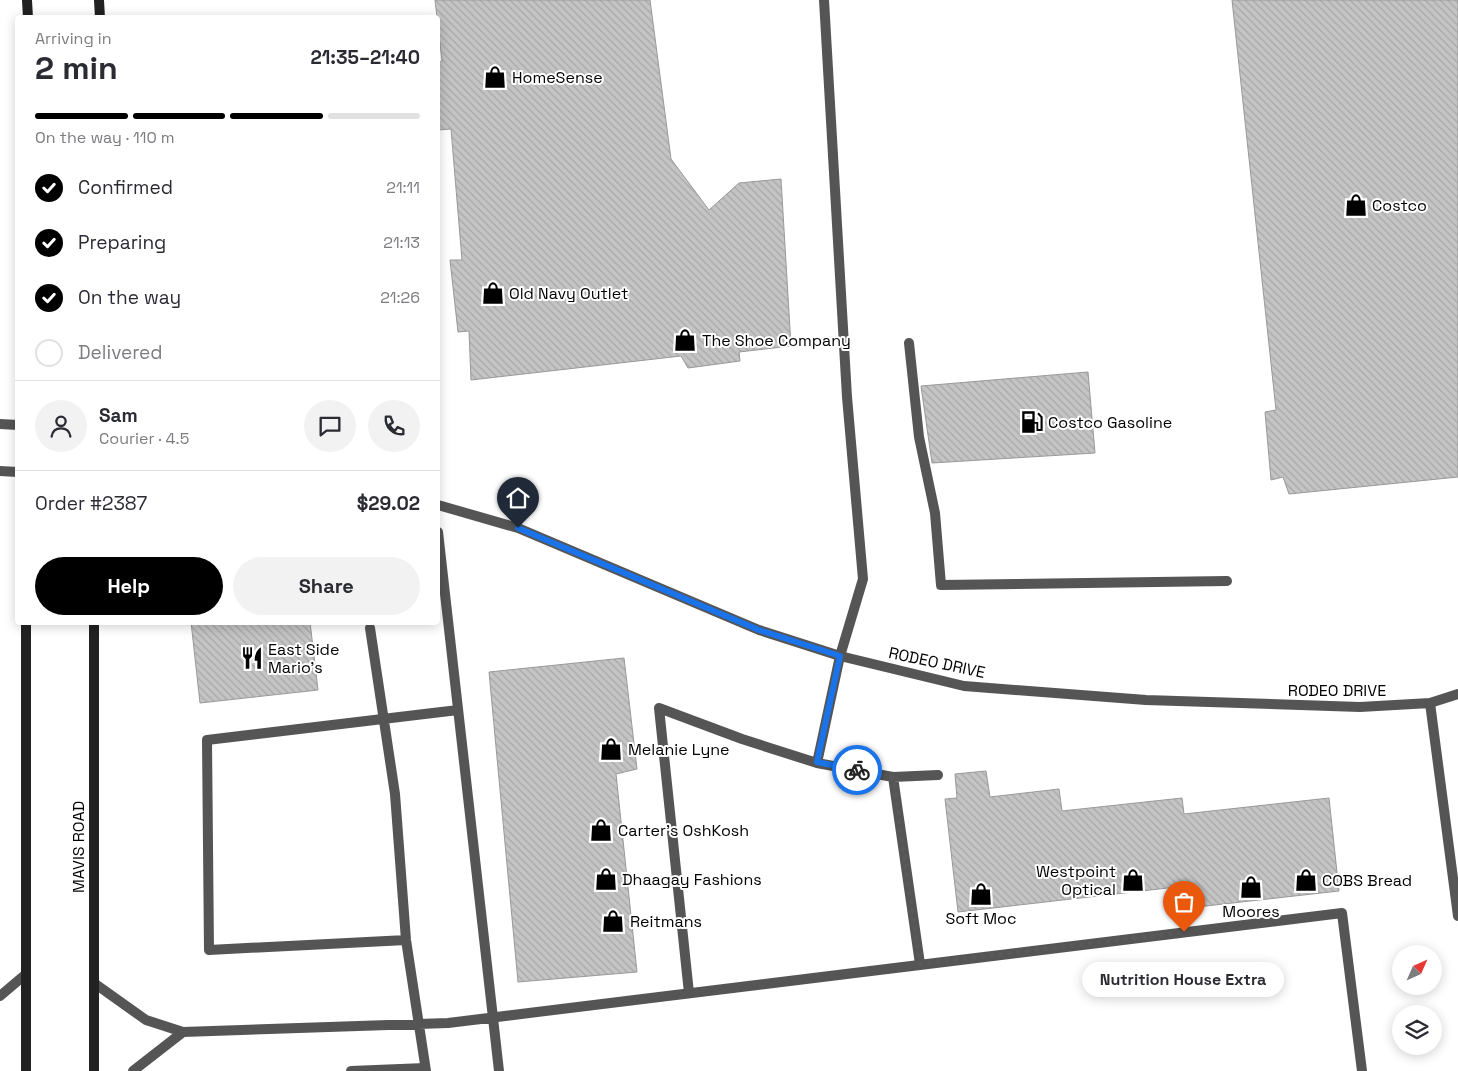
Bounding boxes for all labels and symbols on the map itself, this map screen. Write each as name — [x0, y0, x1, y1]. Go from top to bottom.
shop icon: HomeSense — [482, 64, 508, 90]
place label: HomeSense — [512, 67, 603, 88]
shop icon: Costco — [1343, 192, 1369, 218]
place label: Costco — [1372, 195, 1427, 216]
shop icon: Old Navy Outlet — [480, 280, 506, 306]
place label: Old Navy Outlet — [509, 283, 628, 304]
shop icon: The Shoe Company — [672, 327, 698, 353]
place label: The Shoe Company — [702, 330, 851, 351]
fuel station icon: Costco Gasoline — [1019, 409, 1045, 435]
place label: Costco Gasoline — [1048, 412, 1172, 433]
pin — [497, 477, 539, 528]
place label: East Side Mario's — [268, 639, 339, 678]
street label: RODEO DRIVE — [887, 642, 987, 683]
restaurant icon: East Side Mario's — [239, 645, 265, 671]
street label: RODEO DRIVE — [1288, 680, 1386, 701]
shop icon: Melanie Lyne — [598, 736, 624, 762]
place label: Melanie Lyne — [628, 739, 729, 760]
courier — [832, 745, 882, 795]
street label: MAVIS ROAD — [68, 801, 89, 893]
shop icon: Carter's OshKosh — [588, 817, 614, 843]
place label: Carter's OshKosh — [618, 820, 749, 841]
place label: Westpoint Optical — [1036, 861, 1116, 900]
shop icon: Dhaagay Fashions — [593, 866, 619, 892]
shop icon: Westpoint Optical — [1120, 867, 1146, 893]
shop icon: COBS Bread — [1293, 867, 1319, 893]
place label: Dhaagay Fashions — [622, 869, 762, 890]
place label: COBS Bread — [1322, 870, 1412, 891]
shop icon: Moores — [1238, 874, 1264, 900]
shop icon: Soft Moc — [968, 881, 994, 907]
pin — [1163, 881, 1205, 932]
place label: Moores — [1222, 901, 1280, 922]
shop icon: Reitmans — [600, 908, 626, 934]
place label: Soft Moc — [946, 908, 1016, 929]
place label: Reitmans — [630, 911, 702, 932]
north arrow — [1392, 945, 1442, 995]
callout: Nutrition House Extra — [1083, 962, 1285, 997]

